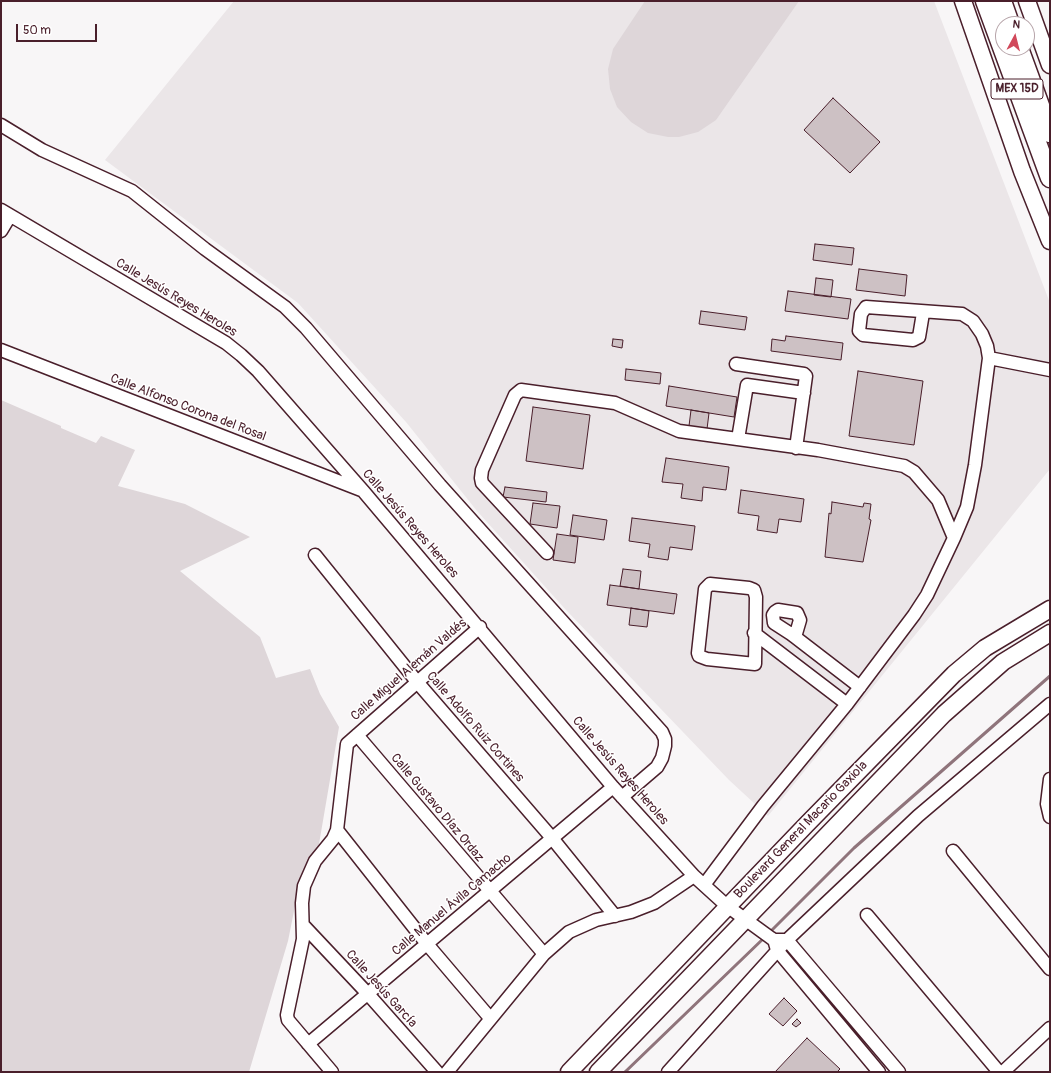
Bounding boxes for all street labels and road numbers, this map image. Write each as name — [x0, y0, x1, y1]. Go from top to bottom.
road number: MEX 15D — [991, 79, 1043, 99]
street label: Calle Jesús Reyes Heroles — [113, 256, 239, 340]
street label: Calle Alfonso Corona del Rosal — [108, 371, 268, 445]
street label: Calle Jesús Reyes Heroles — [359, 467, 461, 581]
street label: Calle Miguel Alemán Valdés — [348, 616, 470, 724]
street label: Calle Adolfo Ruiz Cortines — [423, 669, 527, 785]
street label: Calle Jesús Reyes Heroles — [569, 714, 671, 828]
street label: Calle Gustavo Díaz Ordaz — [387, 751, 487, 865]
street label: Boulevard General Macario Gaxiola — [731, 758, 871, 902]
street label: Calle Manuel Ávila Camacho — [389, 851, 515, 959]
street label: Calle Jesús García — [342, 947, 420, 1031]

